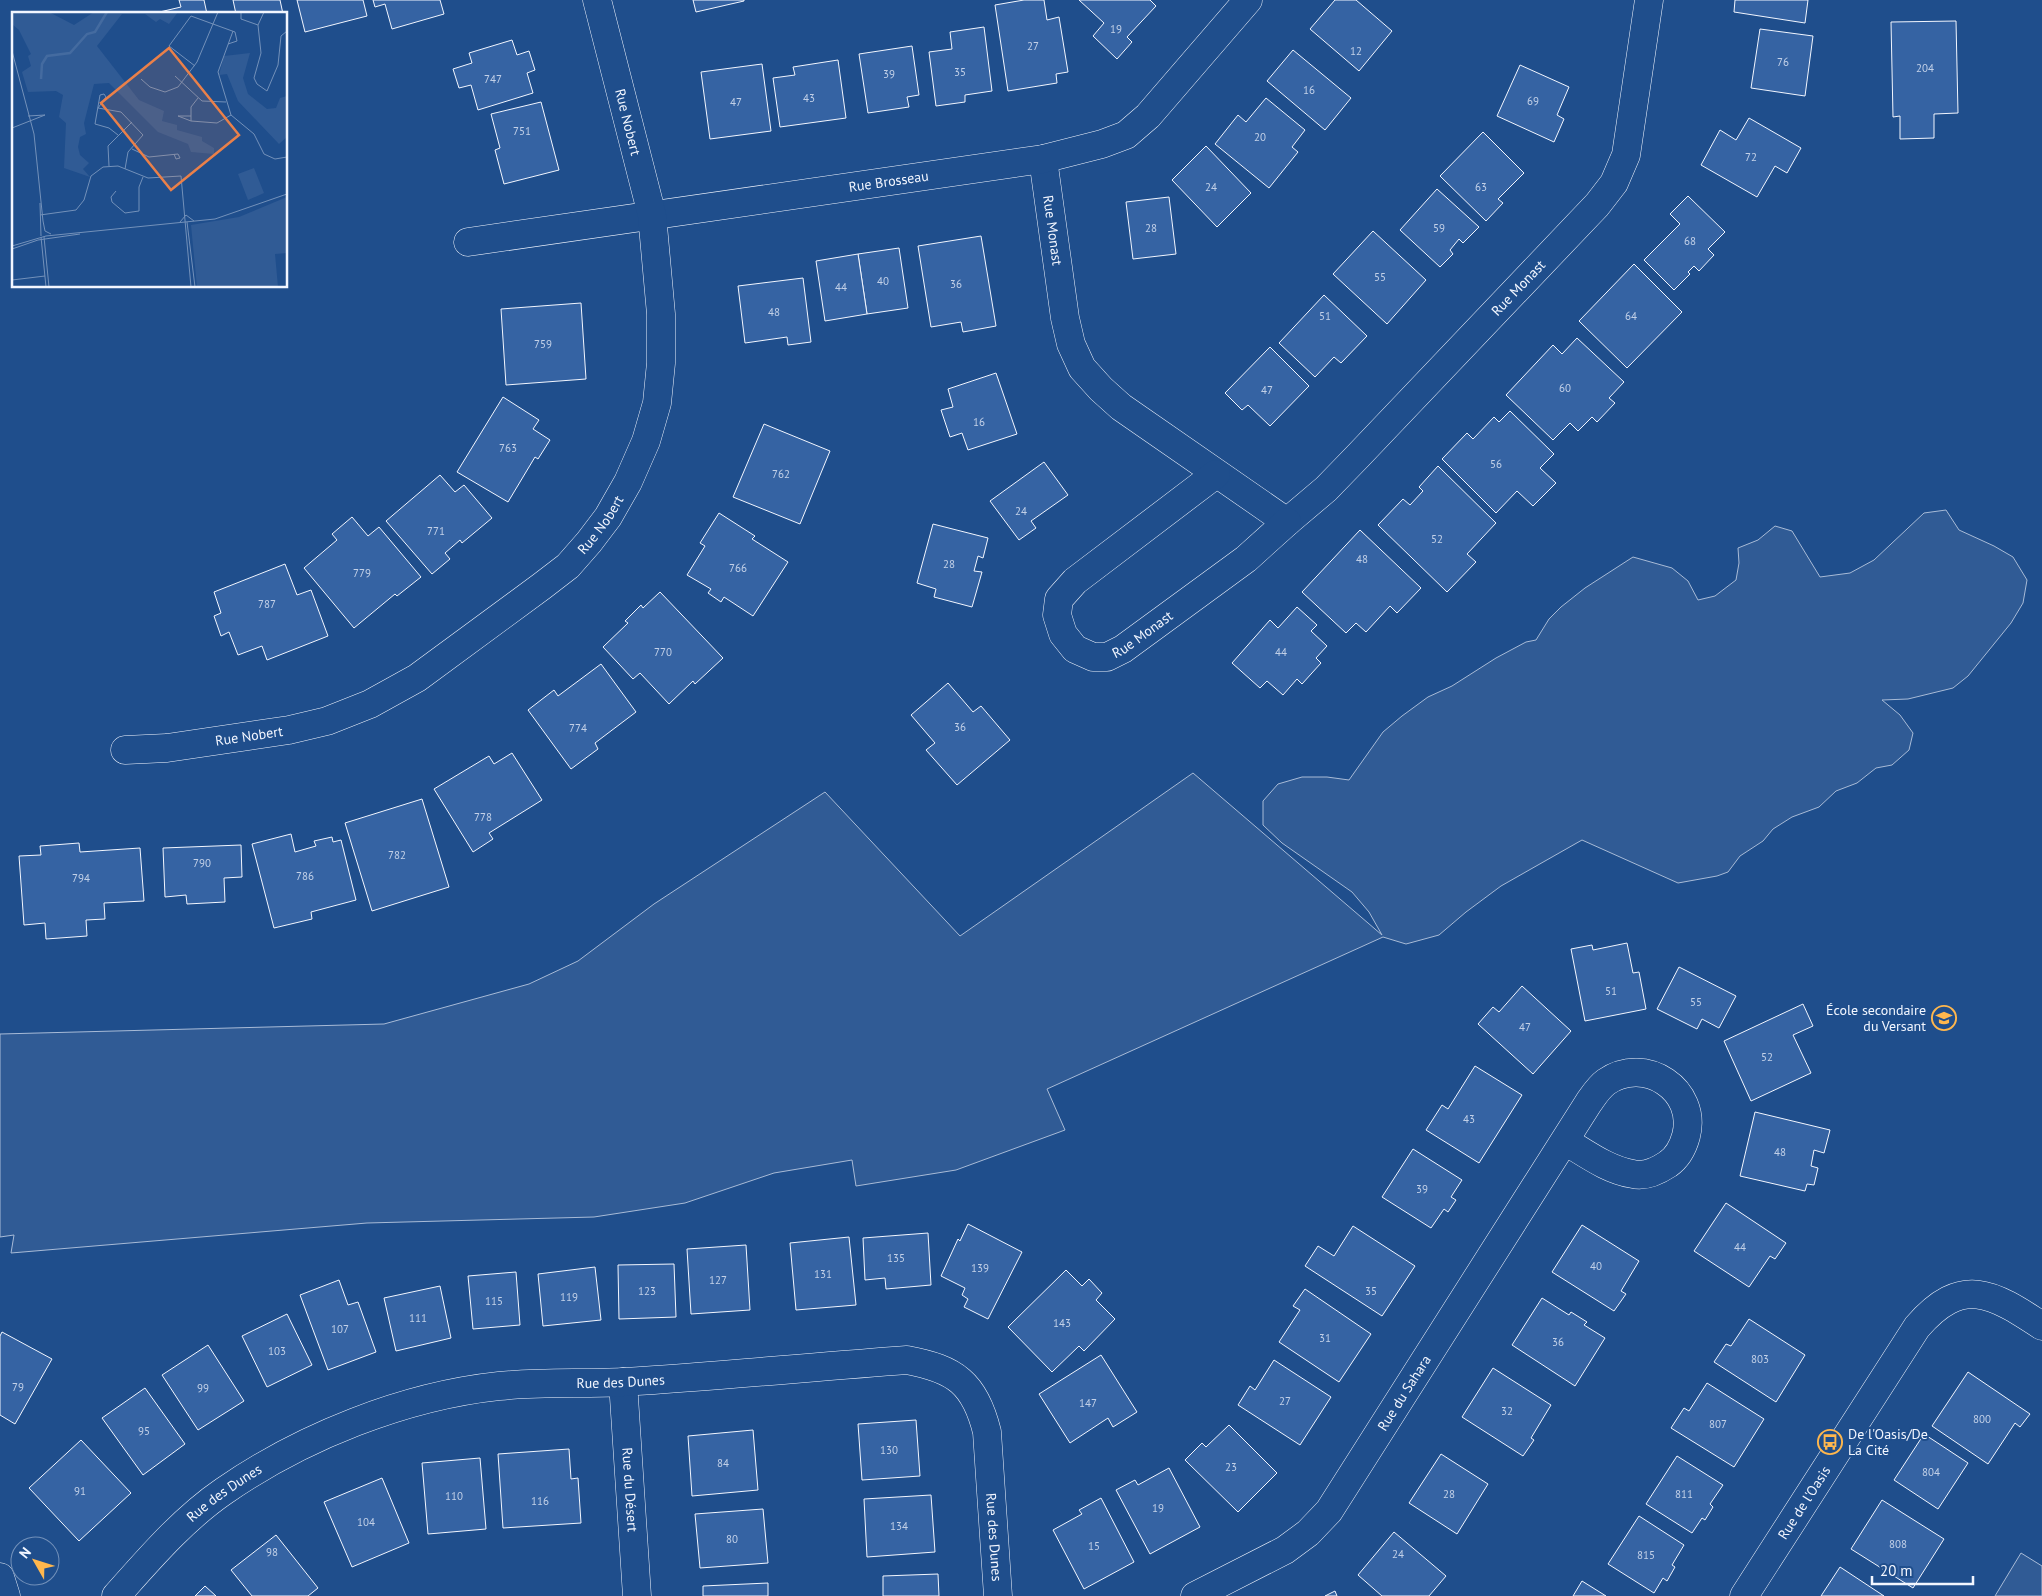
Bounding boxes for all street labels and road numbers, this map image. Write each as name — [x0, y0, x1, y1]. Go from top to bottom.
street label: Rue Nobert — [611, 87, 645, 157]
street label: Rue Brosseau — [848, 167, 930, 196]
street label: Rue Monast — [1039, 194, 1067, 267]
street label: Rue Monast — [1487, 256, 1549, 320]
street label: Rue Nobert — [573, 492, 628, 558]
street label: Rue Monast — [1109, 607, 1176, 662]
street label: Rue Nobert — [214, 722, 284, 750]
street label: Rue du Sahara — [1373, 1352, 1435, 1434]
street label: Rue des Dunes — [576, 1370, 665, 1392]
street label: Rue du Désert — [618, 1447, 642, 1533]
street label: Rue des Dunes — [183, 1460, 265, 1526]
street label: Rue de l'Oasis — [1774, 1462, 1834, 1543]
street label: Rue des Dunes — [982, 1492, 1006, 1582]

